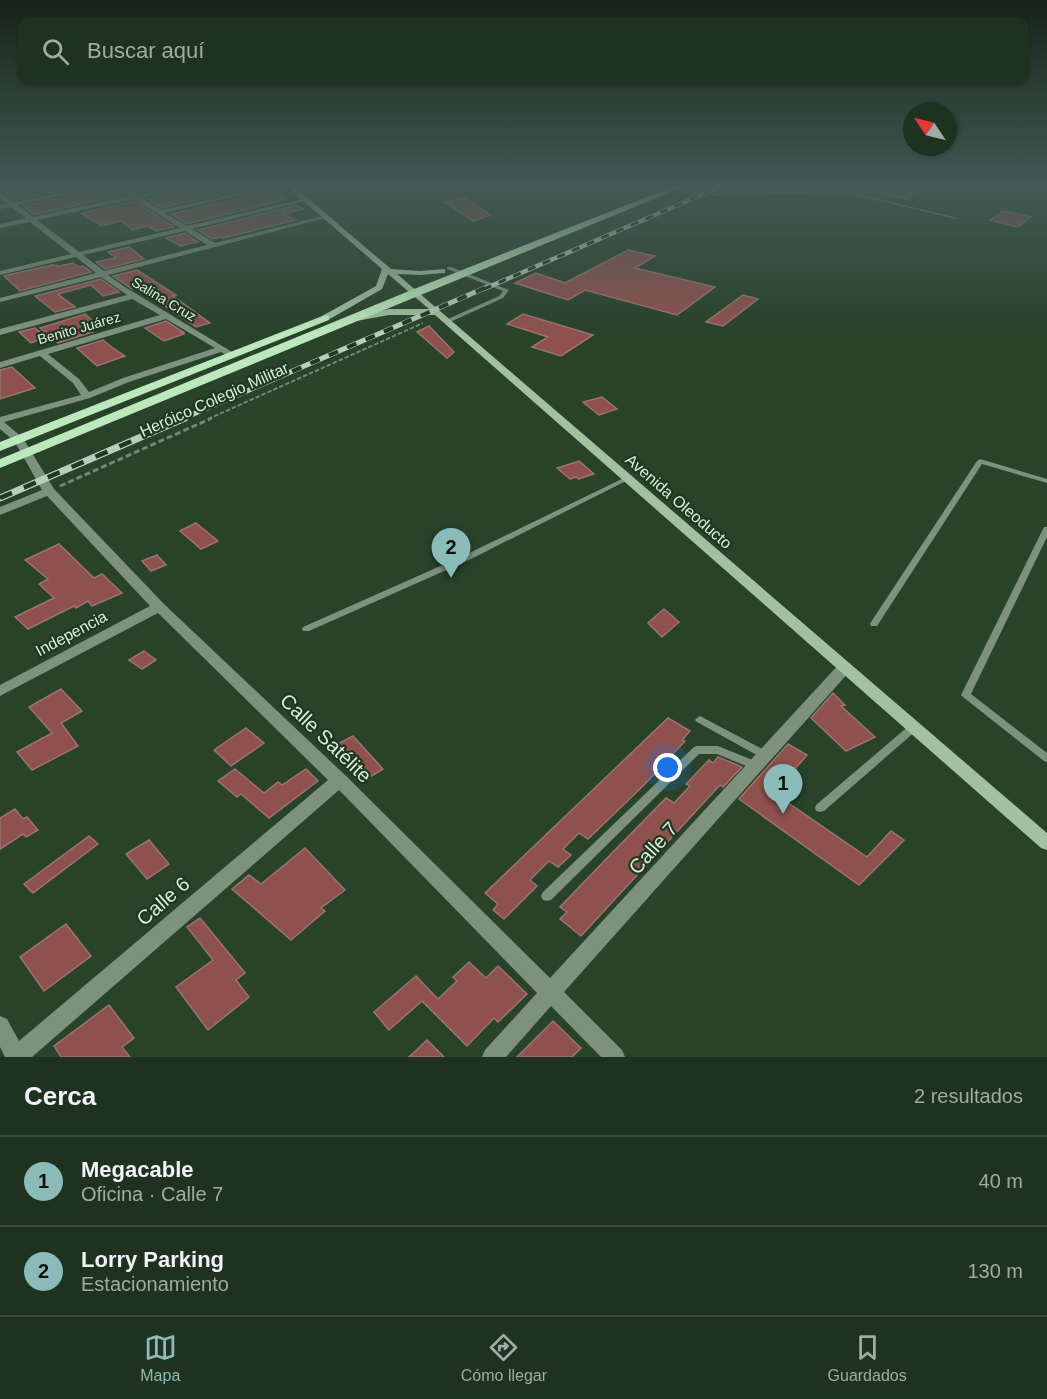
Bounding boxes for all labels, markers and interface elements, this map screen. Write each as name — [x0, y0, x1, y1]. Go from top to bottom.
search box — [18, 18, 1029, 84]
icon: search — [39, 35, 72, 68]
text: Buscar aquí — [87, 38, 204, 63]
north arrow — [903, 102, 957, 156]
street label: Salina Cruz — [129, 274, 199, 324]
street label: Benito Juárez — [36, 309, 122, 347]
street label: Heróico Colegio Militar — [137, 359, 292, 440]
street label: Avenida Oleoducto — [622, 451, 735, 552]
pin: 2 — [432, 528, 470, 578]
street label: Indepencia — [33, 608, 110, 659]
street label: Calle Satélite — [276, 689, 376, 787]
your location — [653, 753, 682, 782]
pin: 1 — [764, 764, 802, 814]
street label: Calle 7 — [624, 818, 682, 878]
street label: Calle 6 — [132, 872, 194, 930]
text: Cerca — [24, 1081, 96, 1111]
text: 2 resultados — [914, 1085, 1023, 1107]
text: Megacable — [81, 1157, 194, 1182]
text: 1 — [38, 1170, 49, 1192]
text: 40 m — [979, 1170, 1023, 1192]
text: Oficina · Calle 7 — [81, 1183, 223, 1205]
text: Lorry Parking — [81, 1247, 224, 1272]
text: 2 — [38, 1260, 49, 1282]
text: 130 m — [967, 1260, 1023, 1282]
text: Estacionamiento — [81, 1273, 229, 1295]
tab: Mapa — [140, 1331, 180, 1385]
tab: Cómo llegar — [461, 1331, 547, 1385]
tab: Guardados — [828, 1331, 907, 1385]

